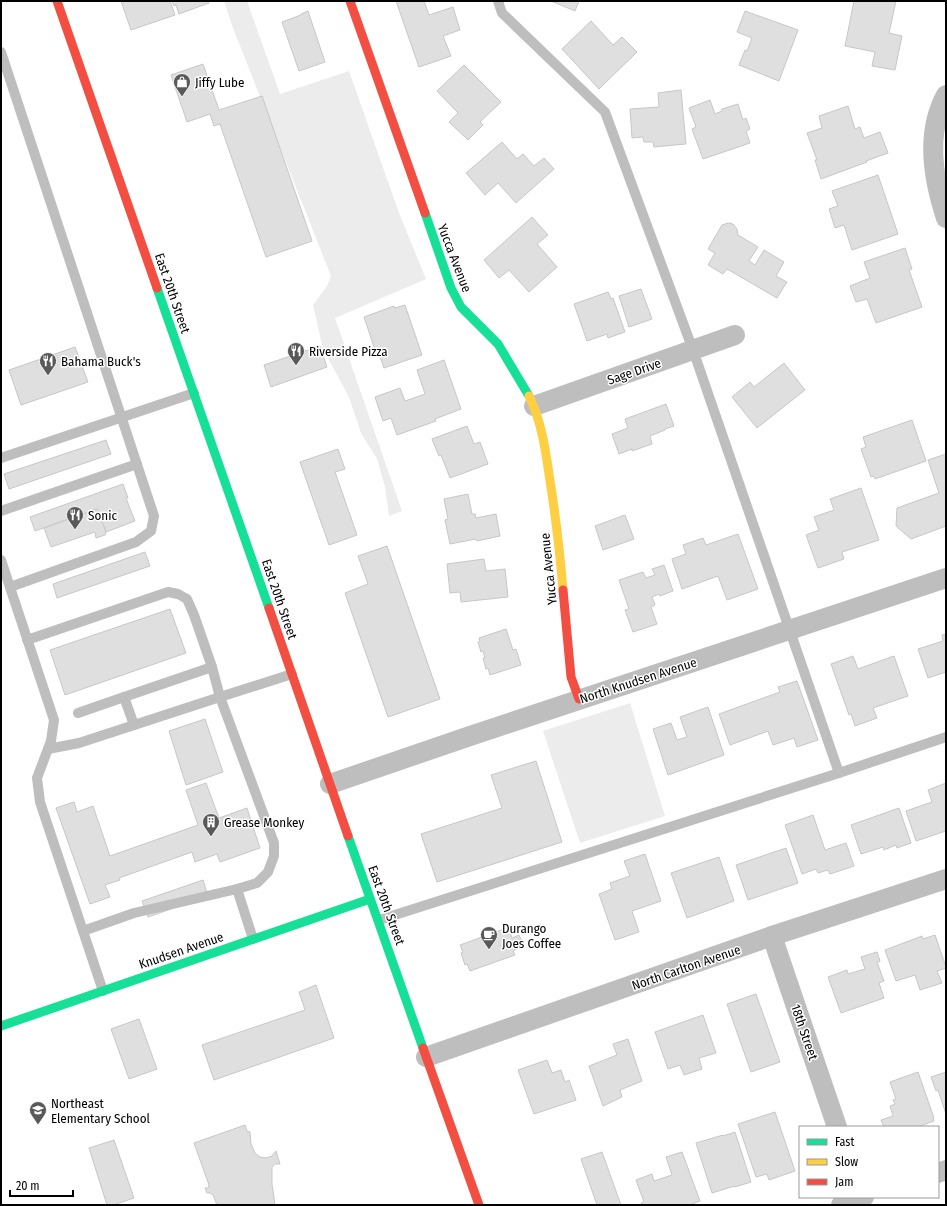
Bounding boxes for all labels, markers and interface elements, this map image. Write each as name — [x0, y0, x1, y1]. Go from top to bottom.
shop icon: Jiffy Lube — [172, 72, 192, 97]
place label: Jiffy Lube — [195, 75, 244, 90]
street label: Yucca Avenue — [435, 222, 474, 294]
street label: East 20th Street — [152, 251, 193, 336]
restaurant icon: Riverside Pizza — [286, 341, 306, 366]
place label: Riverside Pizza — [309, 344, 388, 359]
restaurant icon: Bahama Buck's — [38, 351, 58, 376]
place label: Bahama Buck's — [61, 354, 141, 369]
street label: Sage Drive — [605, 355, 663, 388]
restaurant icon: Sonic — [65, 505, 85, 530]
place label: Sonic — [88, 508, 117, 523]
street label: Yucca Avenue — [537, 532, 560, 605]
street label: East 20th Street — [259, 557, 300, 642]
street label: North Knudsen Avenue — [578, 655, 698, 706]
building icon: Grease Monkey — [201, 812, 221, 837]
place label: Grease Monkey — [224, 815, 304, 830]
street label: East 20th Street — [365, 863, 408, 948]
place label: Durango Joes Coffee — [502, 921, 561, 951]
cafe icon: Durango Joes Coffee — [479, 925, 499, 950]
street label: Knudsen Avenue — [137, 929, 225, 972]
street label: North Carlton Avenue — [630, 942, 743, 993]
street label: 18th Street — [788, 1002, 821, 1063]
place label: Northeast Elementary School — [51, 1096, 151, 1126]
school or university icon: Northeast Elementary School — [28, 1100, 48, 1125]
legend — [799, 1126, 939, 1198]
text: Fast — [835, 1135, 854, 1149]
text: Slow — [835, 1155, 858, 1169]
scale bar — [10, 1172, 73, 1198]
text: Jam — [835, 1175, 853, 1189]
text: 20 m — [16, 1179, 40, 1193]

